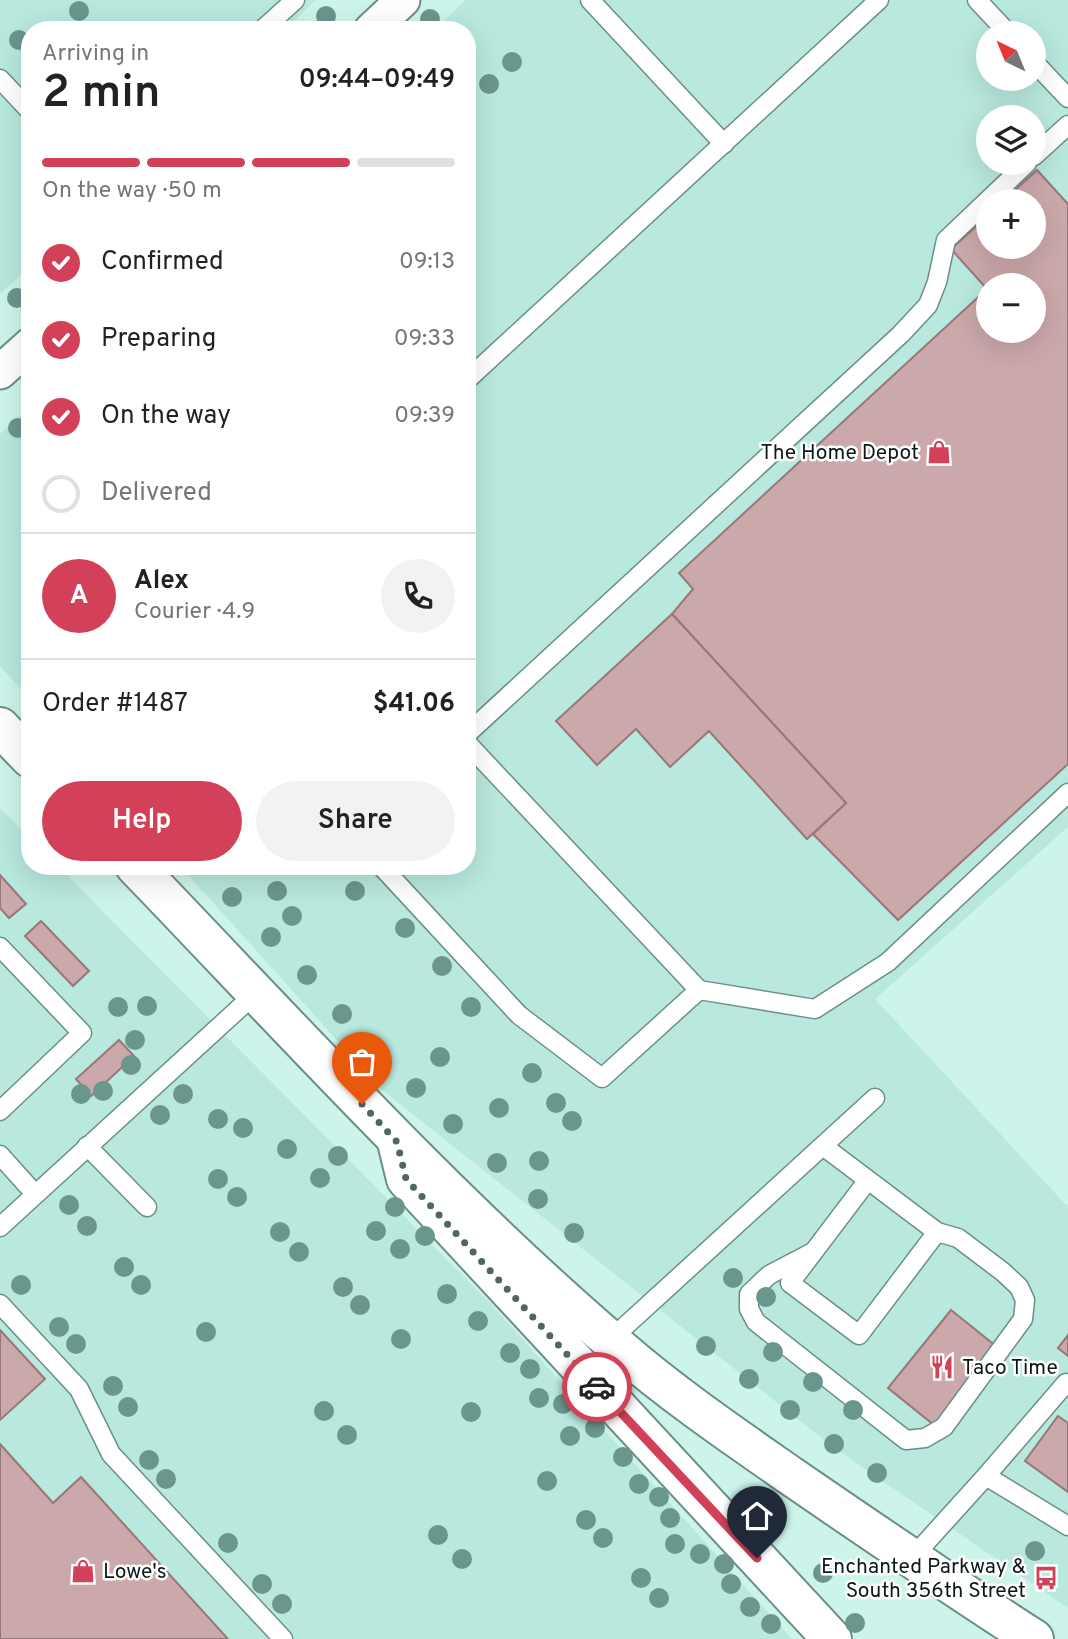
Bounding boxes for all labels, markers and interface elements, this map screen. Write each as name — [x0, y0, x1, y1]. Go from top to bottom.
north arrow — [976, 21, 1046, 91]
map controls — [976, 21, 1046, 343]
text: Arriving in — [42, 40, 149, 69]
text: 09:44–09:49 — [299, 64, 455, 97]
text: 2 min — [42, 65, 161, 124]
button: layers — [976, 105, 1046, 175]
text: On the way · 50 m — [42, 177, 222, 206]
button: + — [976, 189, 1046, 259]
icon: check — [42, 244, 80, 282]
text: Confirmed — [101, 246, 224, 279]
text: 09:13 — [399, 248, 455, 277]
button: − — [976, 273, 1046, 343]
icon: check — [42, 321, 80, 359]
text: Preparing — [101, 323, 216, 356]
text: 09:33 — [394, 325, 455, 354]
icon: check — [42, 398, 80, 436]
text: On the way — [101, 400, 231, 433]
text: 09:39 — [394, 402, 455, 431]
shop icon: The Home Depot — [925, 438, 953, 466]
place label: The Home Depot — [760, 440, 919, 467]
text: Delivered — [101, 477, 212, 510]
button: phone — [381, 559, 455, 633]
text: Alex — [134, 565, 189, 598]
text: A — [70, 580, 88, 613]
text: Courier · 4.9 — [134, 598, 255, 627]
text: Order #1487 — [42, 688, 188, 721]
text: $41.06 — [373, 688, 455, 721]
button: Help — [42, 781, 242, 861]
button: Share — [256, 781, 455, 861]
pin — [332, 1032, 392, 1104]
icon: bag — [343, 1043, 381, 1081]
courier — [562, 1352, 632, 1422]
restaurant icon: Taco Time — [928, 1353, 956, 1381]
place label: Taco Time — [962, 1355, 1058, 1382]
icon: car — [578, 1368, 616, 1406]
pin — [727, 1486, 787, 1558]
icon: home — [738, 1497, 776, 1535]
place label: Enchanted Parkway & South 356th Street — [821, 1554, 1026, 1605]
shop icon: Lowe's — [69, 1557, 97, 1585]
place label: Lowe's — [103, 1559, 167, 1586]
bus stop icon: Enchanted Parkway & South 356th Street — [1032, 1564, 1060, 1592]

